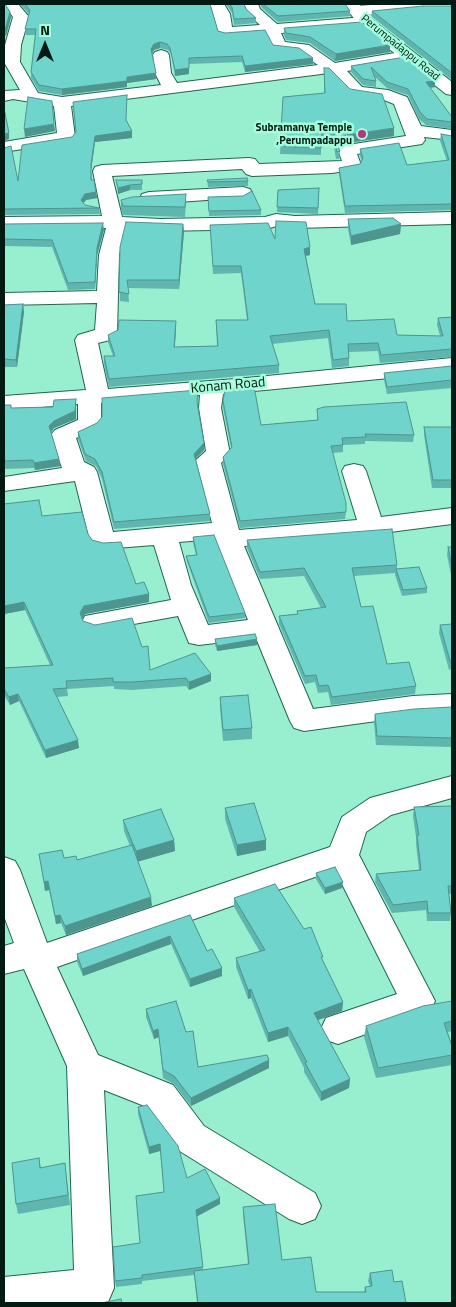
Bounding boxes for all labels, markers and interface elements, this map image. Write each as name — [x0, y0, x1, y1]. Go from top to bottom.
street label: Perumpadappu Road — [358, 12, 442, 84]
text: N — [40, 19, 50, 40]
north arrow — [20, 20, 70, 70]
place label: Subramanya Temple ,Perumpadappu — [255, 121, 352, 147]
marker: Subramanya Temple ,Perumpadappu — [356, 128, 368, 140]
street label: Konam Road — [190, 374, 266, 398]

